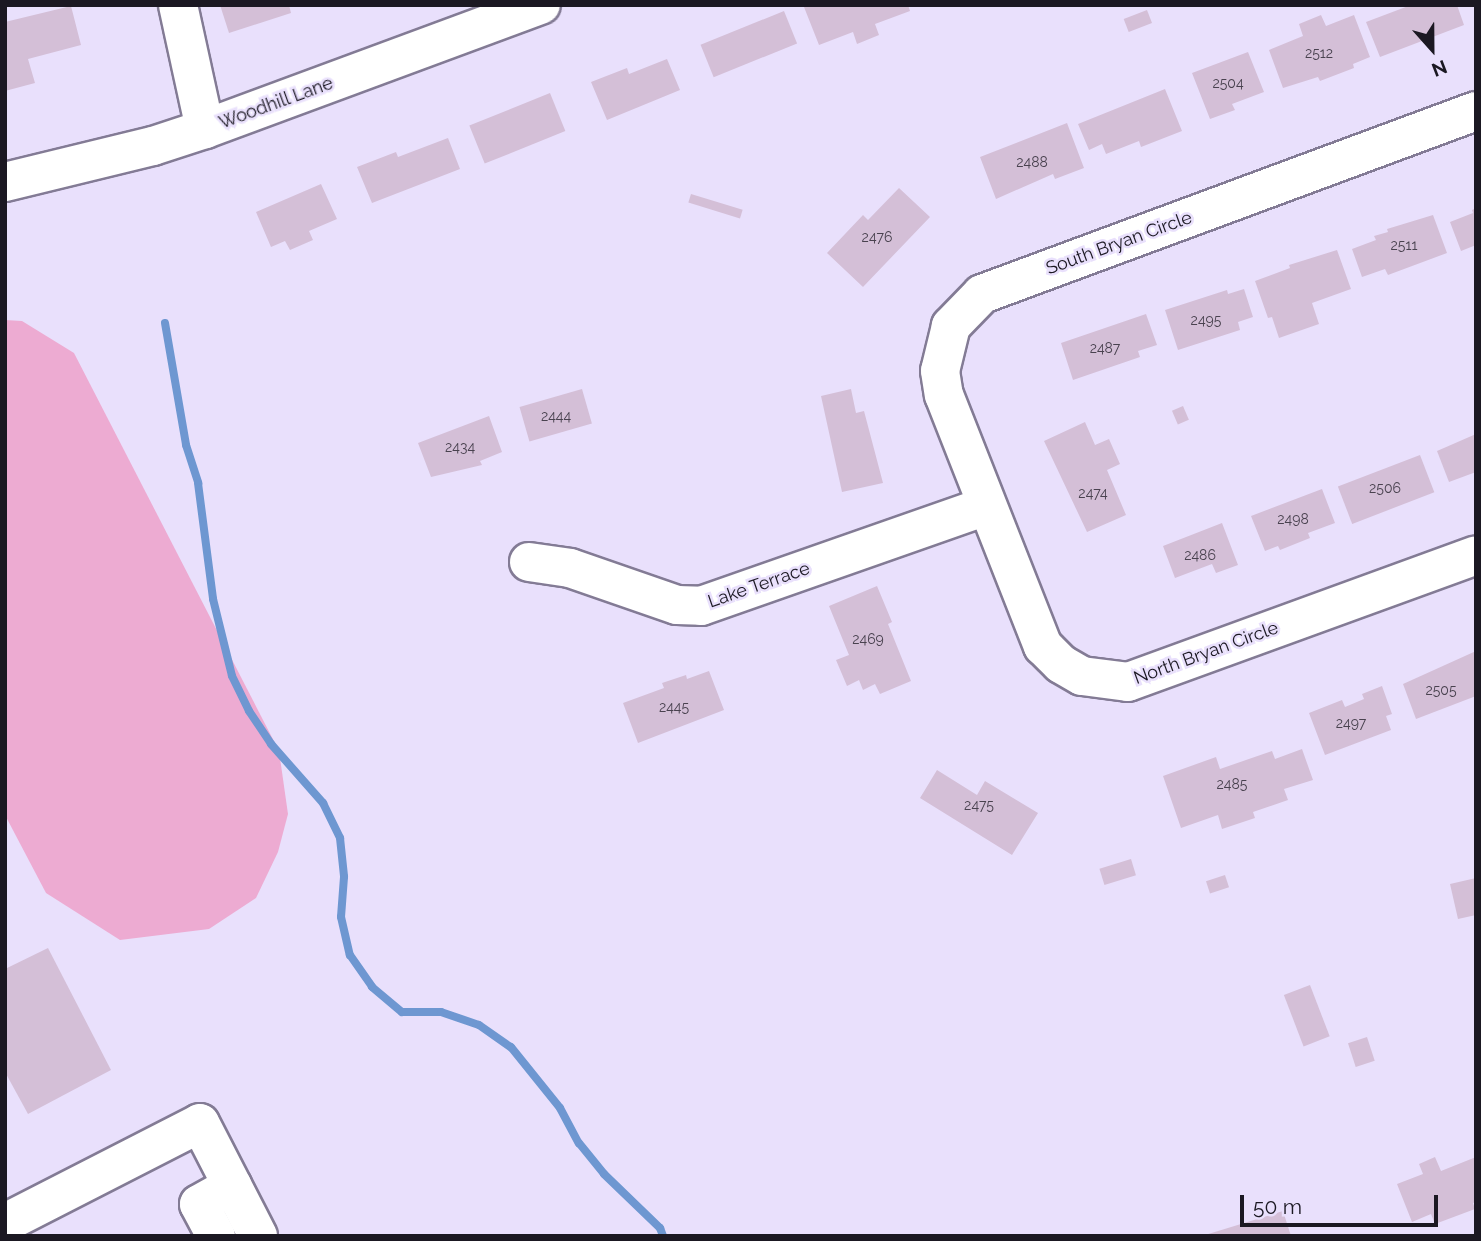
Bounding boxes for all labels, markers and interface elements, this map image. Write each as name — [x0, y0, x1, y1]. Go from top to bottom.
north arrow — [1397, 14, 1467, 84]
house number: 2512 — [1305, 45, 1333, 61]
text: N — [1429, 56, 1450, 81]
street label: Woodhill Lane — [216, 72, 336, 134]
house number: 2504 — [1212, 75, 1244, 91]
house number: 2488 — [1016, 154, 1048, 170]
street label: South Bryan Circle — [1043, 207, 1195, 279]
house number: 2476 — [862, 229, 892, 245]
house number: 2511 — [1391, 237, 1417, 253]
house number: 2495 — [1191, 312, 1221, 328]
house number: 2487 — [1090, 340, 1120, 356]
house number: 2444 — [541, 408, 571, 424]
house number: 2434 — [445, 439, 475, 455]
house number: 2506 — [1369, 480, 1401, 496]
house number: 2474 — [1078, 485, 1108, 501]
house number: 2498 — [1277, 511, 1309, 527]
house number: 2486 — [1184, 547, 1216, 563]
street label: Lake Terrace — [705, 557, 813, 613]
street label: North Bryan Circle — [1131, 617, 1281, 689]
house number: 2469 — [852, 631, 884, 647]
house number: 2505 — [1425, 682, 1457, 698]
house number: 2445 — [659, 699, 689, 715]
house number: 2497 — [1336, 715, 1366, 731]
house number: 2485 — [1217, 776, 1247, 792]
house number: 2475 — [964, 797, 994, 813]
scale bar — [1243, 1182, 1441, 1226]
text: 50 m — [1253, 1194, 1302, 1219]

